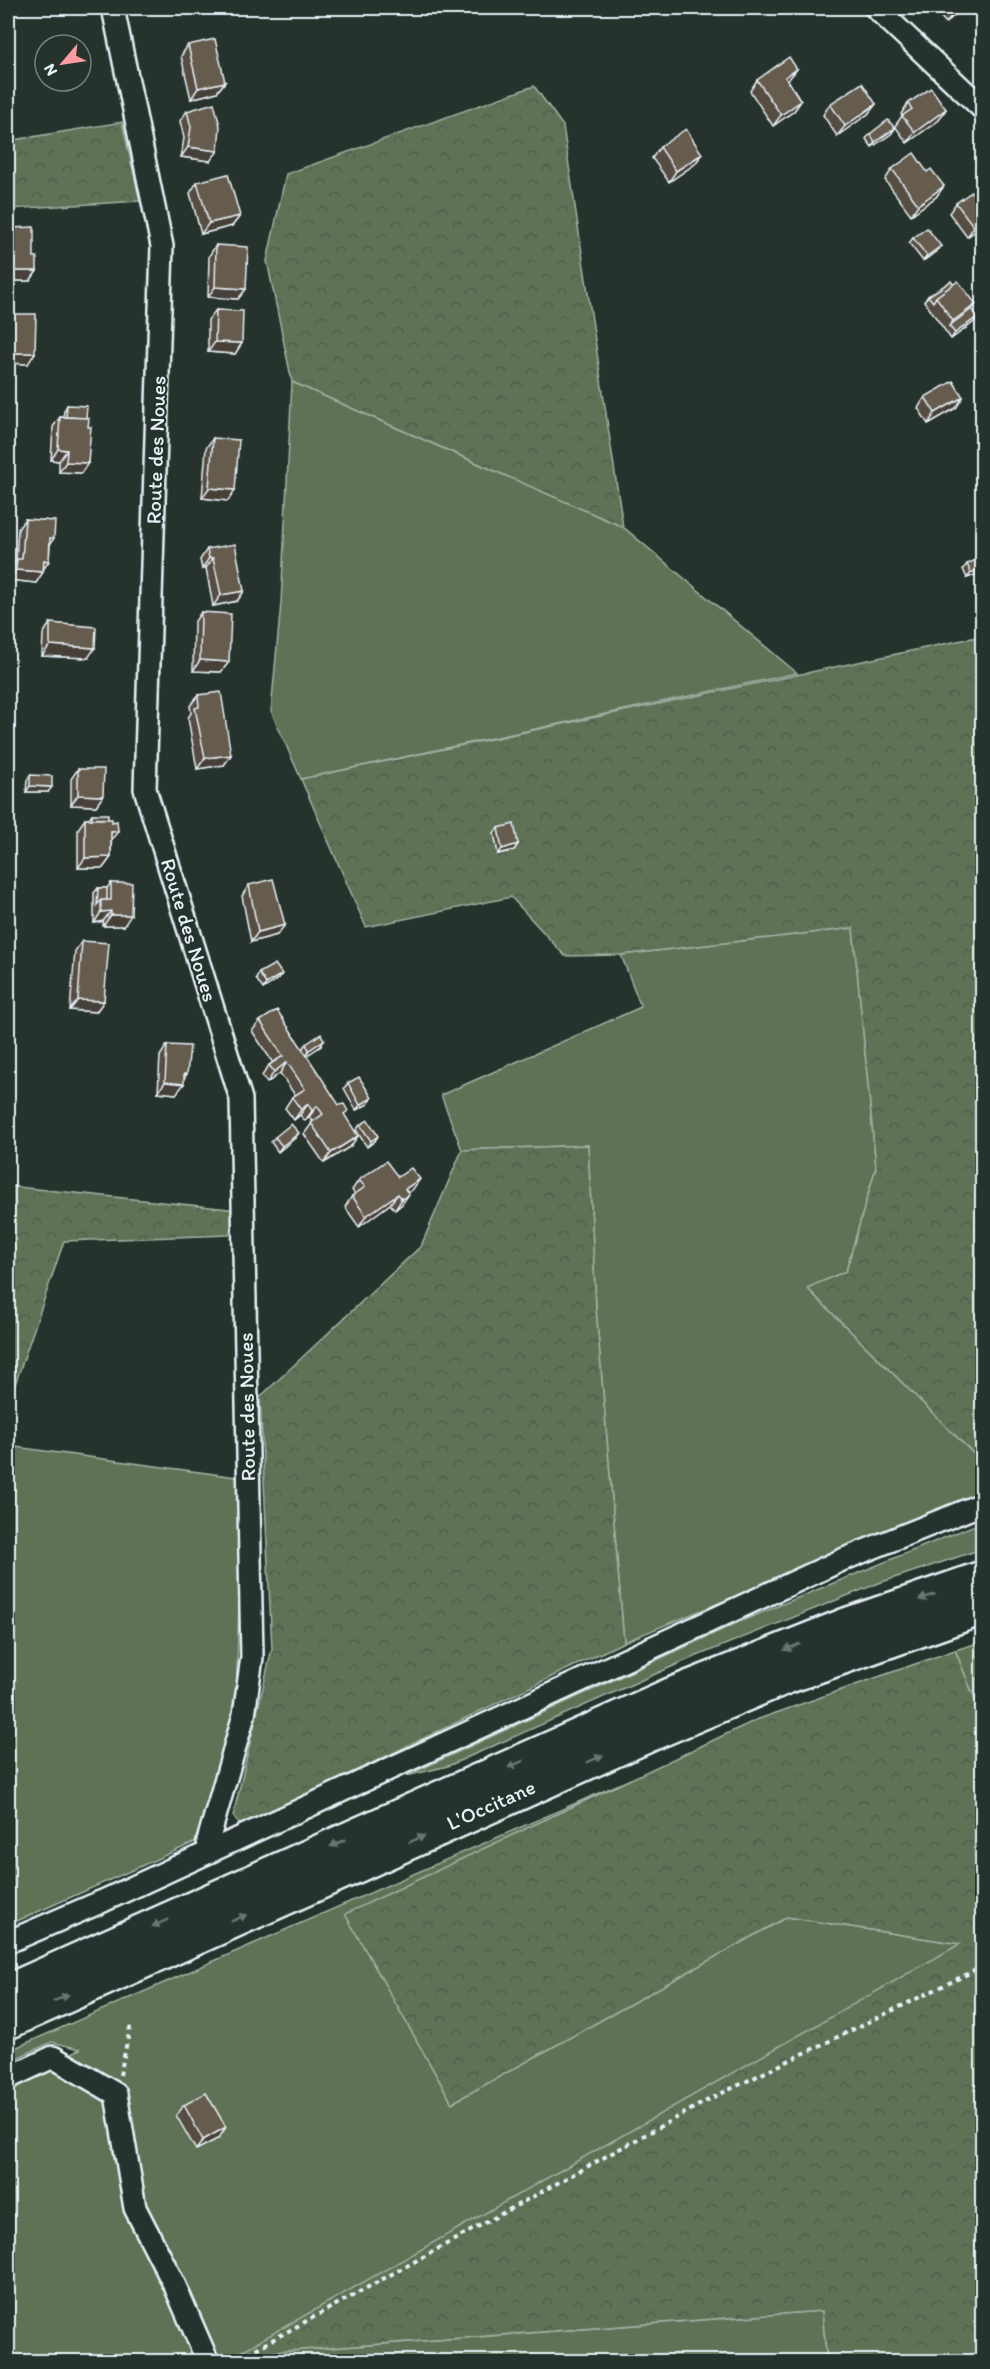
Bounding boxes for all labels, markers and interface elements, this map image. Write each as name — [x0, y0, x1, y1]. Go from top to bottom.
north arrow — [33, 33, 93, 93]
text: N — [39, 61, 61, 79]
street label: Route des Noues — [140, 375, 171, 525]
street label: Route des Noues — [156, 855, 223, 1005]
street label: Route des Noues — [233, 1332, 260, 1482]
one-way arrow — [918, 1593, 936, 1603]
one-way arrow — [783, 1642, 801, 1652]
one-way arrow — [586, 1754, 604, 1764]
one-way arrow — [507, 1759, 524, 1768]
street label: L'Occitane — [442, 1774, 539, 1835]
one-way arrow — [408, 1834, 425, 1843]
one-way arrow — [328, 1838, 346, 1848]
one-way arrow — [230, 1914, 247, 1923]
one-way arrow — [151, 1918, 168, 1927]
one-way arrow — [52, 1994, 69, 2003]

